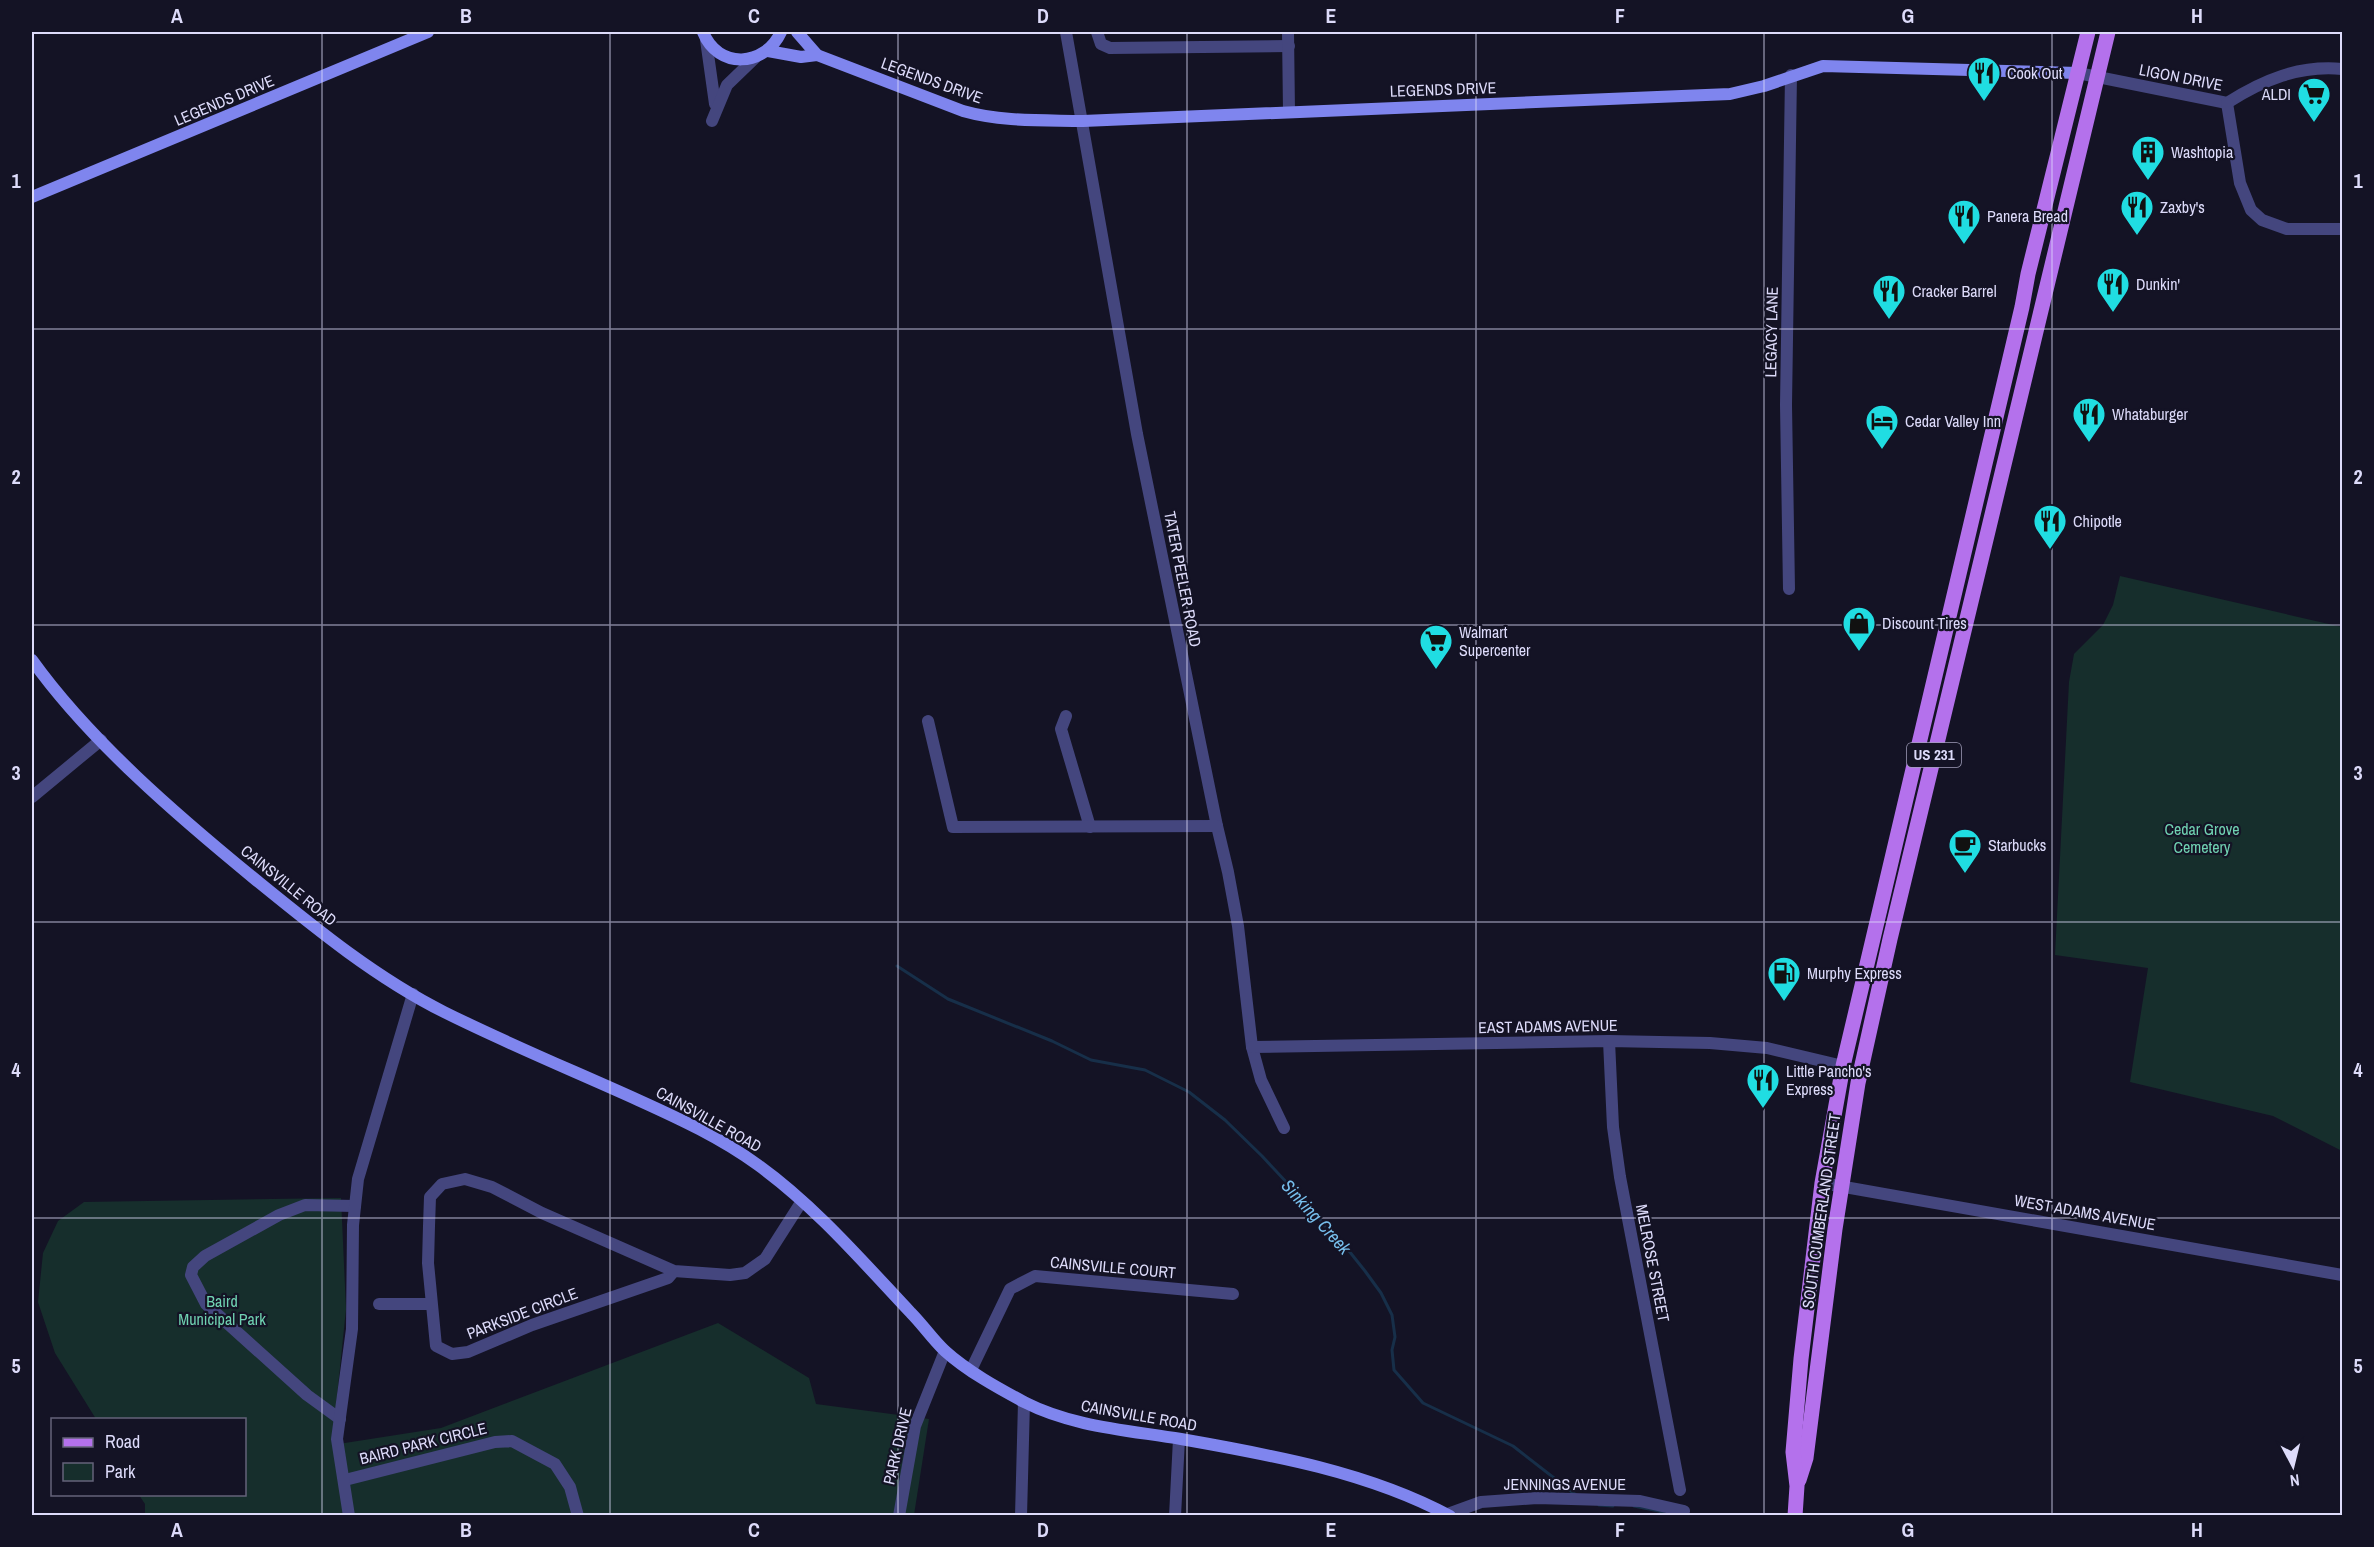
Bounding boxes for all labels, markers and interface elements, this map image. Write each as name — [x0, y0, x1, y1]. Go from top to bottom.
text: A — [171, 2, 183, 29]
text: B — [460, 2, 472, 29]
text: C — [748, 2, 760, 29]
text: D — [1037, 2, 1049, 29]
text: E — [1326, 2, 1337, 29]
text: F — [1615, 2, 1625, 29]
text: G — [1902, 2, 1914, 29]
text: H — [2191, 2, 2203, 29]
street label: LEGENDS DRIVE — [878, 51, 986, 109]
restaurant icon: Cook Out — [1966, 55, 2002, 102]
street label: LIGON DRIVE — [2137, 58, 2225, 96]
place label: Cook Out — [2007, 62, 2063, 84]
street label: LEGENDS DRIVE — [171, 69, 277, 131]
street label: LEGENDS DRIVE — [1389, 76, 1497, 102]
supermarket icon: ALDI — [2296, 76, 2332, 123]
place label: ALDI — [2261, 83, 2291, 105]
building icon: Washtopia — [2130, 134, 2166, 181]
place label: Washtopia — [2171, 141, 2234, 163]
text: 1 — [11, 167, 21, 194]
text: 1 — [2353, 167, 2363, 194]
restaurant icon: Zaxby's — [2119, 189, 2155, 236]
place label: Zaxby's — [2160, 196, 2205, 218]
restaurant icon: Panera Bread — [1946, 198, 1982, 245]
place label: Panera Bread — [1987, 205, 2068, 227]
restaurant icon: Dunkin' — [2095, 266, 2131, 313]
restaurant icon: Cracker Barrel — [1871, 273, 1907, 320]
place label: Dunkin' — [2136, 273, 2180, 295]
place label: Cracker Barrel — [1912, 280, 1997, 302]
street label: LEGACY LANE — [1759, 286, 1783, 378]
restaurant icon: Whataburger — [2071, 396, 2107, 443]
hotel icon: Cedar Valley Inn — [1864, 403, 1900, 450]
place label: Whataburger — [2112, 403, 2188, 425]
place label: Cedar Valley Inn — [1905, 410, 2001, 432]
text: 2 — [11, 463, 21, 490]
text: 2 — [2353, 463, 2363, 490]
restaurant icon: Chipotle — [2032, 503, 2068, 550]
street label: TATER PEELER ROAD — [1159, 509, 1207, 649]
place label: Chipotle — [2073, 510, 2122, 532]
shop icon: Discount Tires — [1841, 605, 1877, 652]
place label: Discount Tires — [1882, 612, 1967, 634]
place label: Walmart Supercenter — [1459, 621, 1531, 661]
supermarket icon: Walmart Supercenter — [1418, 623, 1454, 670]
road number: US 231 — [1907, 743, 1961, 767]
text: 3 — [11, 759, 21, 786]
text: 3 — [2353, 759, 2363, 786]
park label: Cedar Grove Cemetery — [2164, 818, 2240, 858]
cafe icon: Starbucks — [1947, 827, 1983, 874]
place label: Starbucks — [1988, 834, 2046, 856]
street label: CAINSVILLE ROAD — [236, 840, 342, 930]
fuel station icon: Murphy Express — [1766, 955, 1802, 1002]
place label: Murphy Express — [1807, 962, 1902, 984]
street label: EAST ADAMS AVENUE — [1478, 1014, 1618, 1038]
text: 4 — [11, 1056, 21, 1083]
text: 4 — [2353, 1056, 2363, 1083]
place label: Little Pancho's Express — [1786, 1060, 1872, 1100]
restaurant icon: Little Pancho's Express — [1745, 1062, 1781, 1109]
street label: CAINSVILLE ROAD — [652, 1081, 766, 1157]
street label: SOUTH CUMBERLAND STREET — [1796, 1112, 1846, 1310]
water label: Sinking Creek — [1276, 1174, 1357, 1260]
street label: WEST ADAMS AVENUE — [2013, 1189, 2157, 1235]
street label: MELROSE STREET — [1631, 1202, 1675, 1324]
street label: CAINSVILLE COURT — [1049, 1251, 1177, 1283]
street label: PARKSIDE CIRCLE — [463, 1282, 581, 1344]
park label: Baird Municipal Park — [178, 1290, 266, 1330]
text: 5 — [11, 1352, 21, 1379]
text: 5 — [2353, 1352, 2363, 1379]
street label: CAINSVILLE ROAD — [1079, 1394, 1199, 1436]
street label: PARK DRIVE — [877, 1405, 917, 1487]
street label: BAIRD PARK CIRCLE — [357, 1417, 489, 1469]
legend — [51, 1418, 246, 1496]
text: Road — [105, 1429, 140, 1454]
north arrow — [2263, 1436, 2323, 1496]
text: Park — [105, 1459, 136, 1484]
text: N — [2289, 1469, 2301, 1492]
street label: JENNINGS AVENUE — [1504, 1473, 1626, 1495]
text: A — [171, 1516, 183, 1543]
text: B — [460, 1516, 472, 1543]
text: C — [748, 1516, 760, 1543]
text: D — [1037, 1516, 1049, 1543]
text: E — [1326, 1516, 1337, 1543]
text: F — [1615, 1516, 1625, 1543]
text: G — [1902, 1516, 1914, 1543]
text: H — [2191, 1516, 2203, 1543]

